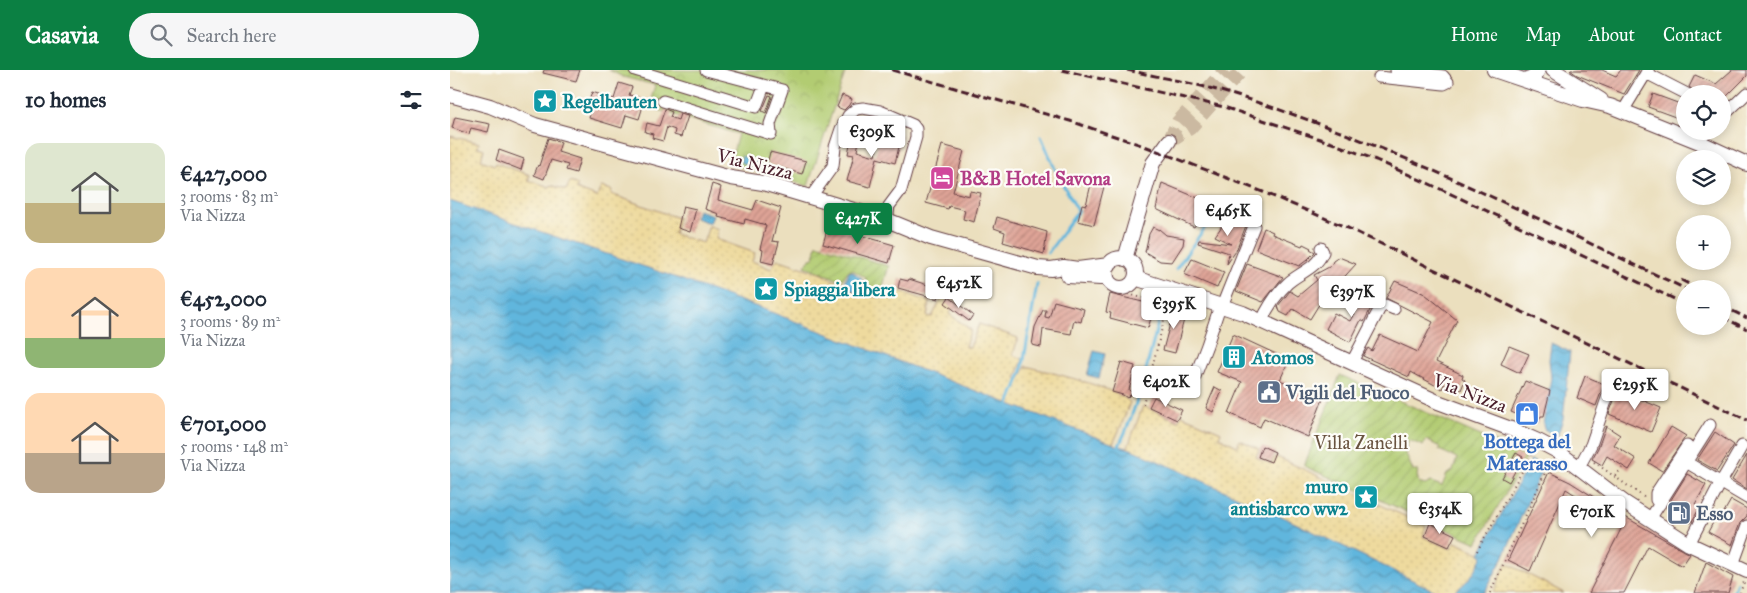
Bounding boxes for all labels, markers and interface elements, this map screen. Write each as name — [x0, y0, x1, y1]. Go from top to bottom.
search box — [129, 13, 479, 58]
text: Casavia — [25, 20, 99, 50]
icon: search — [147, 21, 175, 49]
text: Search here — [187, 24, 276, 47]
text: Home — [1451, 24, 1498, 46]
text: Map — [1526, 24, 1561, 46]
text: About — [1589, 24, 1635, 46]
text: Contact — [1663, 24, 1722, 46]
map controls — [1676, 85, 1731, 335]
button: locate — [1676, 85, 1731, 140]
icon: filters — [397, 86, 425, 114]
text: 10 homes — [25, 87, 106, 113]
place icon: Regelbauten — [532, 88, 558, 114]
place label: Regelbauten — [562, 90, 658, 114]
pin: €309K — [837, 116, 907, 158]
text: €309K — [849, 122, 895, 141]
street label: Via Nizza — [714, 143, 796, 185]
button: layers — [1676, 150, 1731, 205]
text: €427,000 — [180, 161, 267, 187]
icon: home — [65, 163, 125, 223]
hotel icon: B&B Hotel Savona — [929, 165, 955, 191]
place label: B&B Hotel Savona — [960, 167, 1112, 190]
text: 3 rooms · 83 m² — [180, 187, 278, 206]
pin: €465K — [1193, 194, 1263, 237]
text: €465K — [1205, 201, 1251, 220]
pin: €427K — [823, 202, 893, 245]
text: Via Nizza — [180, 206, 245, 225]
text: €427K — [835, 209, 881, 228]
button: + — [1676, 215, 1731, 270]
pin: €452K — [924, 266, 994, 309]
text: €452K — [936, 273, 982, 292]
place icon: Spiaggia libera — [753, 276, 779, 302]
pin: €397K — [1317, 276, 1387, 318]
place label: Spiaggia libera — [784, 278, 896, 302]
button: − — [1676, 280, 1731, 335]
text: €397K — [1330, 282, 1374, 301]
text: €452,000 — [180, 286, 267, 312]
icon: home — [65, 288, 125, 348]
pin: €395K — [1139, 288, 1209, 330]
text: €395K — [1152, 294, 1196, 313]
text: 3 rooms · 89 m² — [180, 312, 280, 331]
text: Via Nizza — [180, 331, 245, 350]
building icon: Atomos — [1221, 344, 1247, 370]
place label: Atomos — [1250, 346, 1314, 369]
pin: €402K — [1131, 366, 1201, 408]
street label: Via Nizza — [1429, 368, 1511, 418]
pin: €295K — [1600, 368, 1670, 411]
text: €402K — [1142, 372, 1190, 391]
text: €295K — [1613, 375, 1657, 394]
public building icon: Vigili del Fuoco — [1256, 379, 1282, 405]
place label: Vigili del Fuoco — [1285, 381, 1410, 405]
shop icon: Bottega del Materasso — [1514, 401, 1540, 427]
text: €701,000 — [180, 411, 266, 437]
icon: home — [65, 413, 125, 473]
place label: Bottega del Materasso — [1483, 430, 1571, 475]
park label: Villa Zanelli — [1313, 431, 1408, 454]
text: 5 rooms · 148 m² — [180, 437, 288, 456]
text: Via Nizza — [180, 456, 245, 475]
place label: muro antisbarco ww2 — [1231, 475, 1349, 520]
place icon: muro antisbarco ww2 — [1353, 484, 1379, 510]
pin: €354K — [1405, 492, 1475, 535]
pin: €701K — [1557, 496, 1627, 538]
text: €354K — [1418, 499, 1462, 518]
fuel station icon: Esso — [1666, 500, 1692, 526]
text: €701K — [1569, 502, 1615, 521]
place label: Esso — [1696, 502, 1733, 525]

